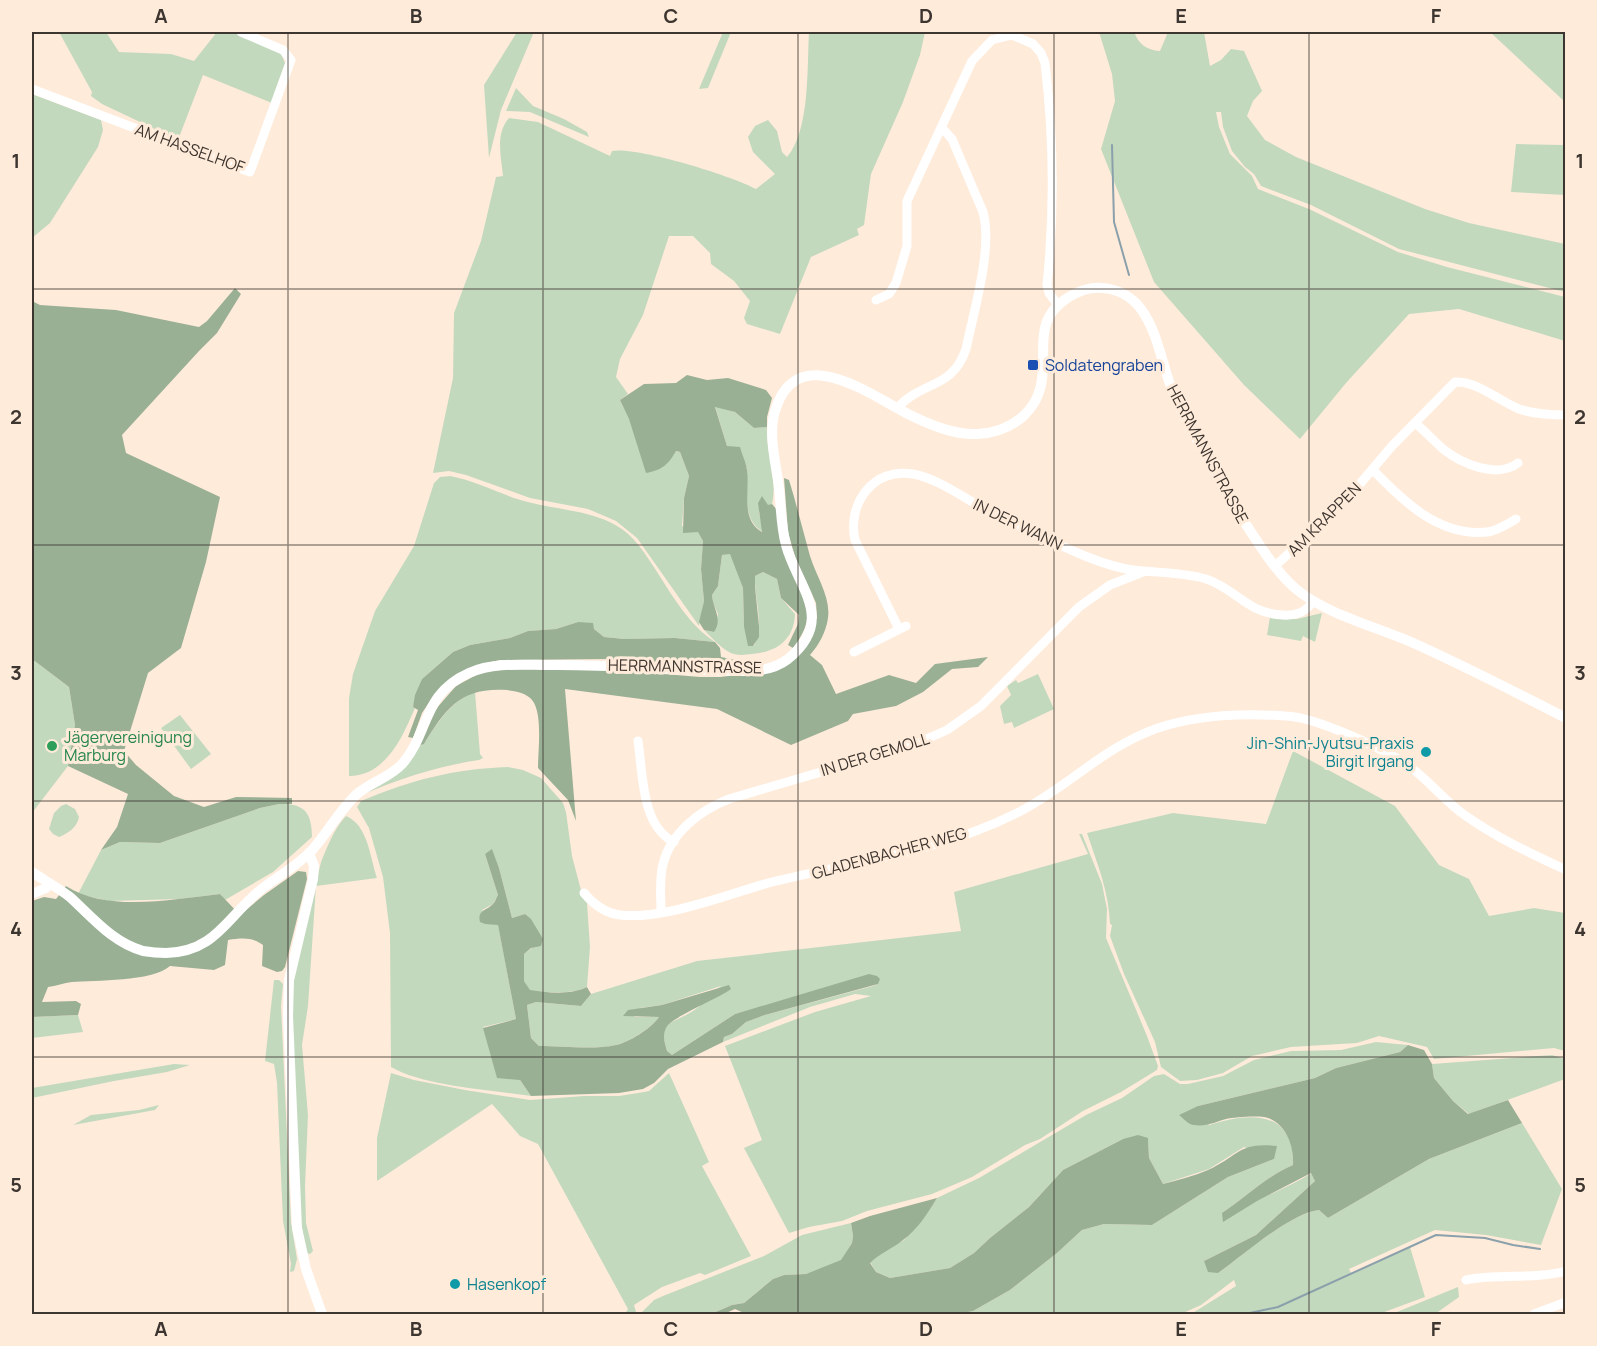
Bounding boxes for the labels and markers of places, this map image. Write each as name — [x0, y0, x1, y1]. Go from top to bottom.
place label: Soldatengraben — [1045, 354, 1163, 376]
marker: Soldatengraben — [1026, 358, 1040, 372]
place label: Jägervereinigung Marburg — [64, 726, 192, 766]
place label: Jin-Shin-Jyutsu-Praxis Birgit Irgang — [1247, 732, 1414, 772]
marker: Jägervereinigung Marburg — [45, 739, 59, 753]
marker: Jin-Shin-Jyutsu-Praxis Birgit Irgang — [1419, 745, 1433, 759]
place label: Hasenkopf — [467, 1273, 547, 1295]
marker: Hasenkopf — [448, 1277, 462, 1291]

